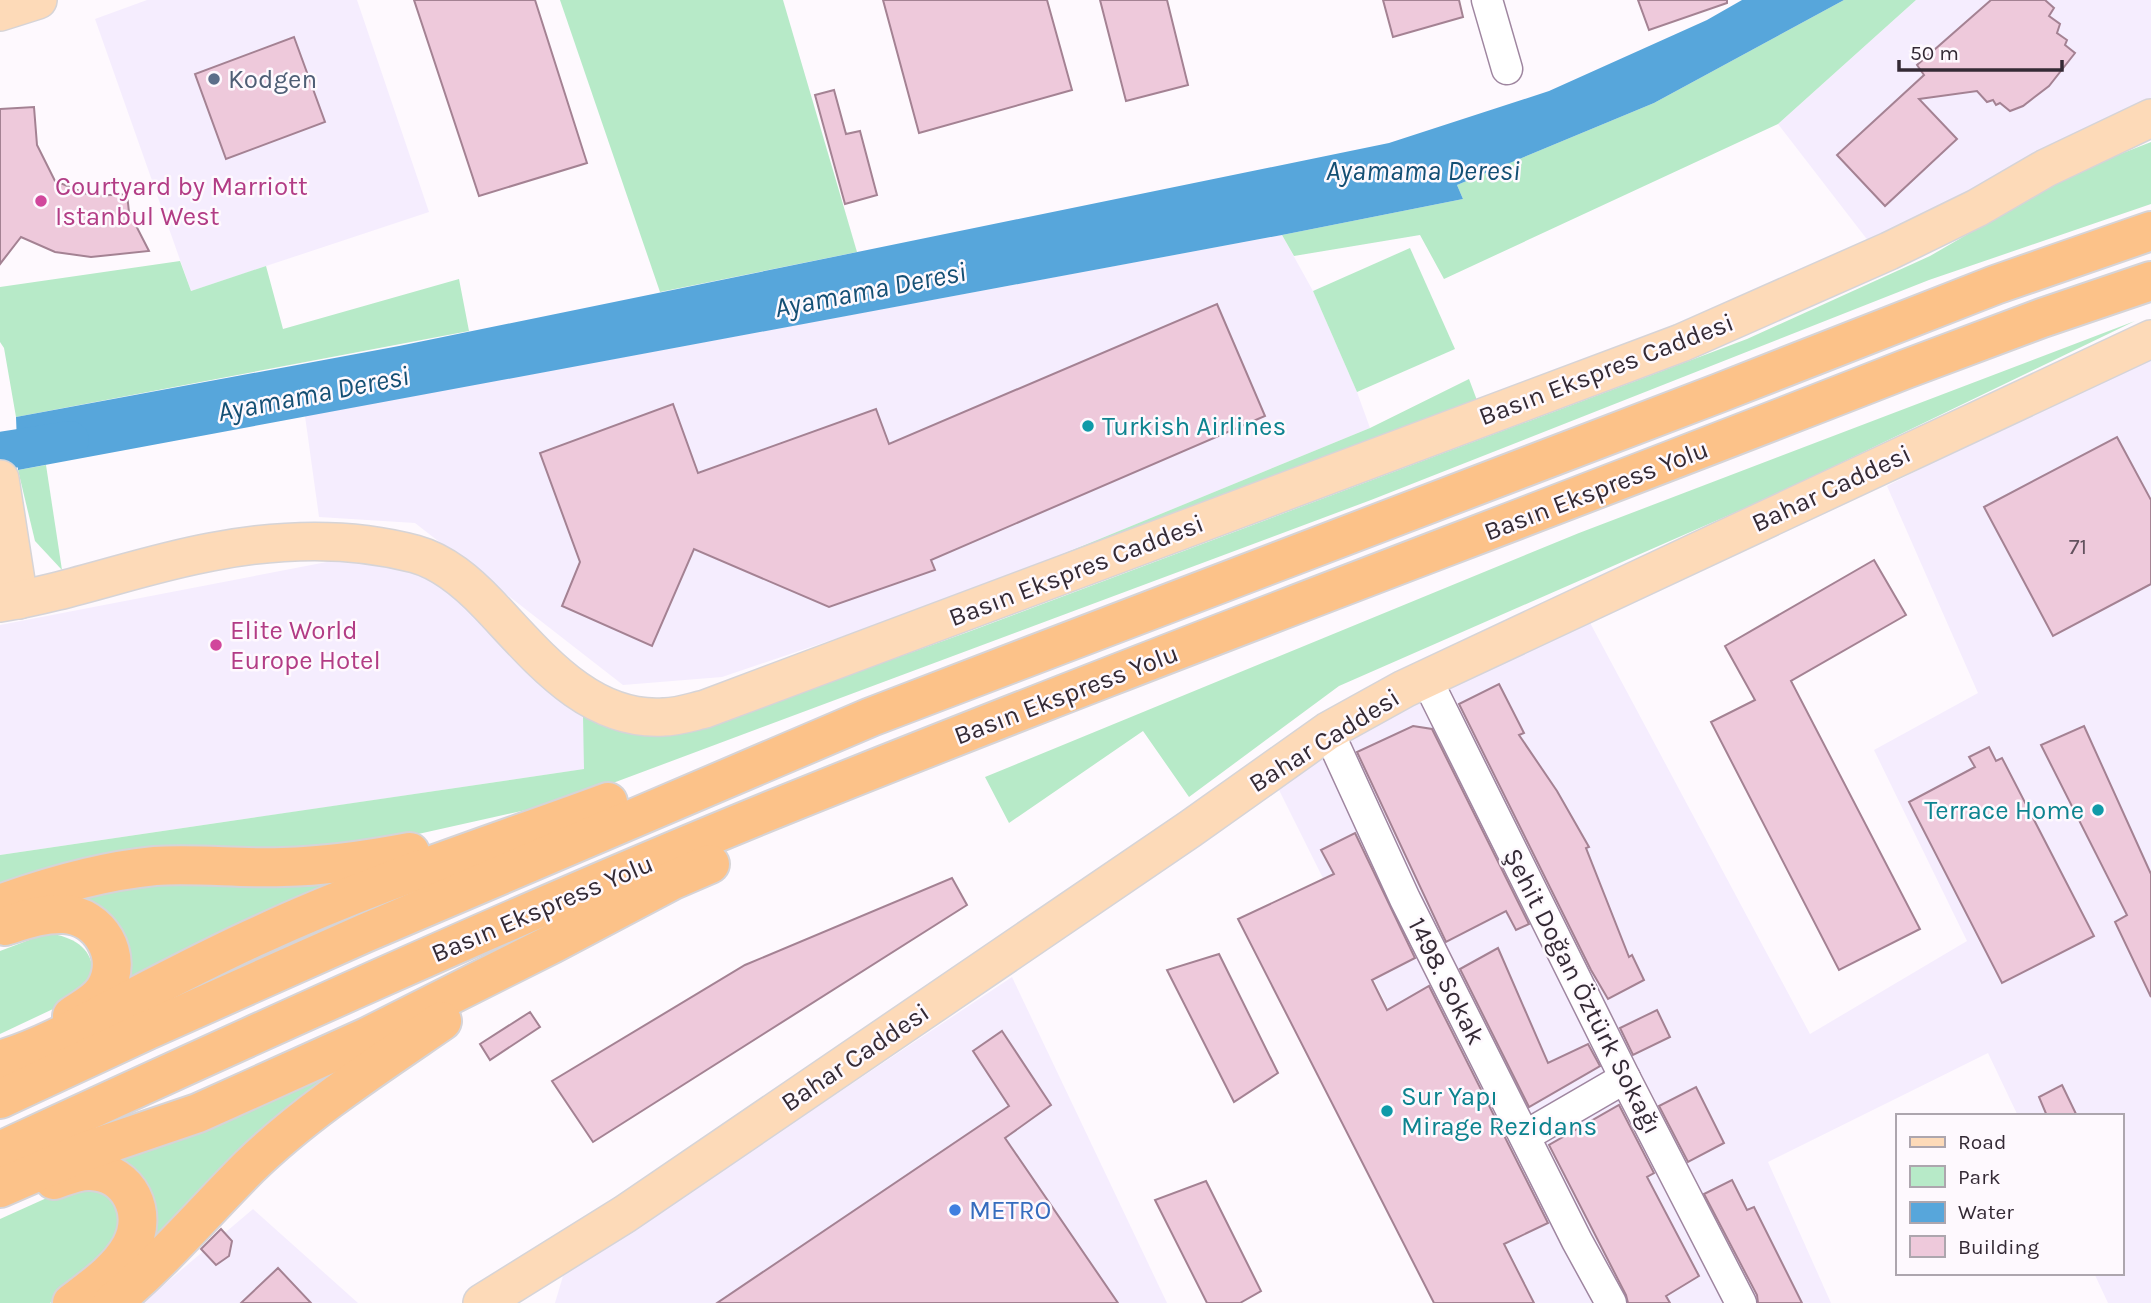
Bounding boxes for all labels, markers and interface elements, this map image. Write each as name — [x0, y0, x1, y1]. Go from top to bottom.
scale bar — [1899, 28, 2062, 72]
text: 50 m — [1910, 41, 1959, 65]
place label: Kodgen — [228, 64, 317, 95]
marker: Kodgen — [206, 71, 222, 87]
water label: Ayamama Deresi — [1326, 154, 1520, 187]
place label: Courtyard by Marriott Istanbul West — [55, 171, 308, 232]
marker: Courtyard by Marriott Istanbul West — [33, 193, 49, 209]
water label: Ayamama Deresi — [772, 255, 969, 324]
street label: Basın Ekspres Caddesi — [1474, 307, 1738, 432]
water label: Ayamama Deresi — [215, 359, 412, 428]
place label: Turkish Airlines — [1102, 411, 1286, 442]
marker: Turkish Airlines — [1080, 418, 1096, 434]
street label: Basın Ekspress Yolu — [1480, 433, 1713, 548]
street label: Bahar Caddesi — [1747, 438, 1916, 539]
street label: Basın Ekspres Caddesi — [944, 508, 1208, 633]
house number: 71 — [2069, 533, 2087, 560]
place label: Elite World Europe Hotel — [230, 615, 381, 676]
marker: Elite World Europe Hotel — [208, 637, 224, 653]
street label: Basın Ekspress Yolu — [950, 637, 1183, 752]
street label: Bahar Caddesi — [1243, 682, 1405, 799]
place label: Terrace Home — [1924, 795, 2084, 826]
marker: Terrace Home — [2090, 802, 2106, 818]
street label: Şehit Doğan Öztürk Sokağı — [1497, 843, 1668, 1139]
street label: Basın Ekspress Yolu — [427, 848, 658, 969]
street label: 1498. Sokak — [1401, 912, 1492, 1050]
street label: Bahar Caddesi — [775, 997, 935, 1118]
place label: Sur Yapı Mirage Rezidans — [1401, 1081, 1597, 1142]
marker: Sur Yapı Mirage Rezidans — [1379, 1103, 1395, 1119]
legend — [1896, 1114, 2123, 1275]
text: Road — [1958, 1130, 2006, 1154]
text: Park — [1958, 1165, 2001, 1189]
place label: METRO — [969, 1195, 1051, 1226]
text: Water — [1958, 1200, 2014, 1224]
marker: METRO — [947, 1202, 963, 1218]
text: Building — [1958, 1235, 2039, 1259]

